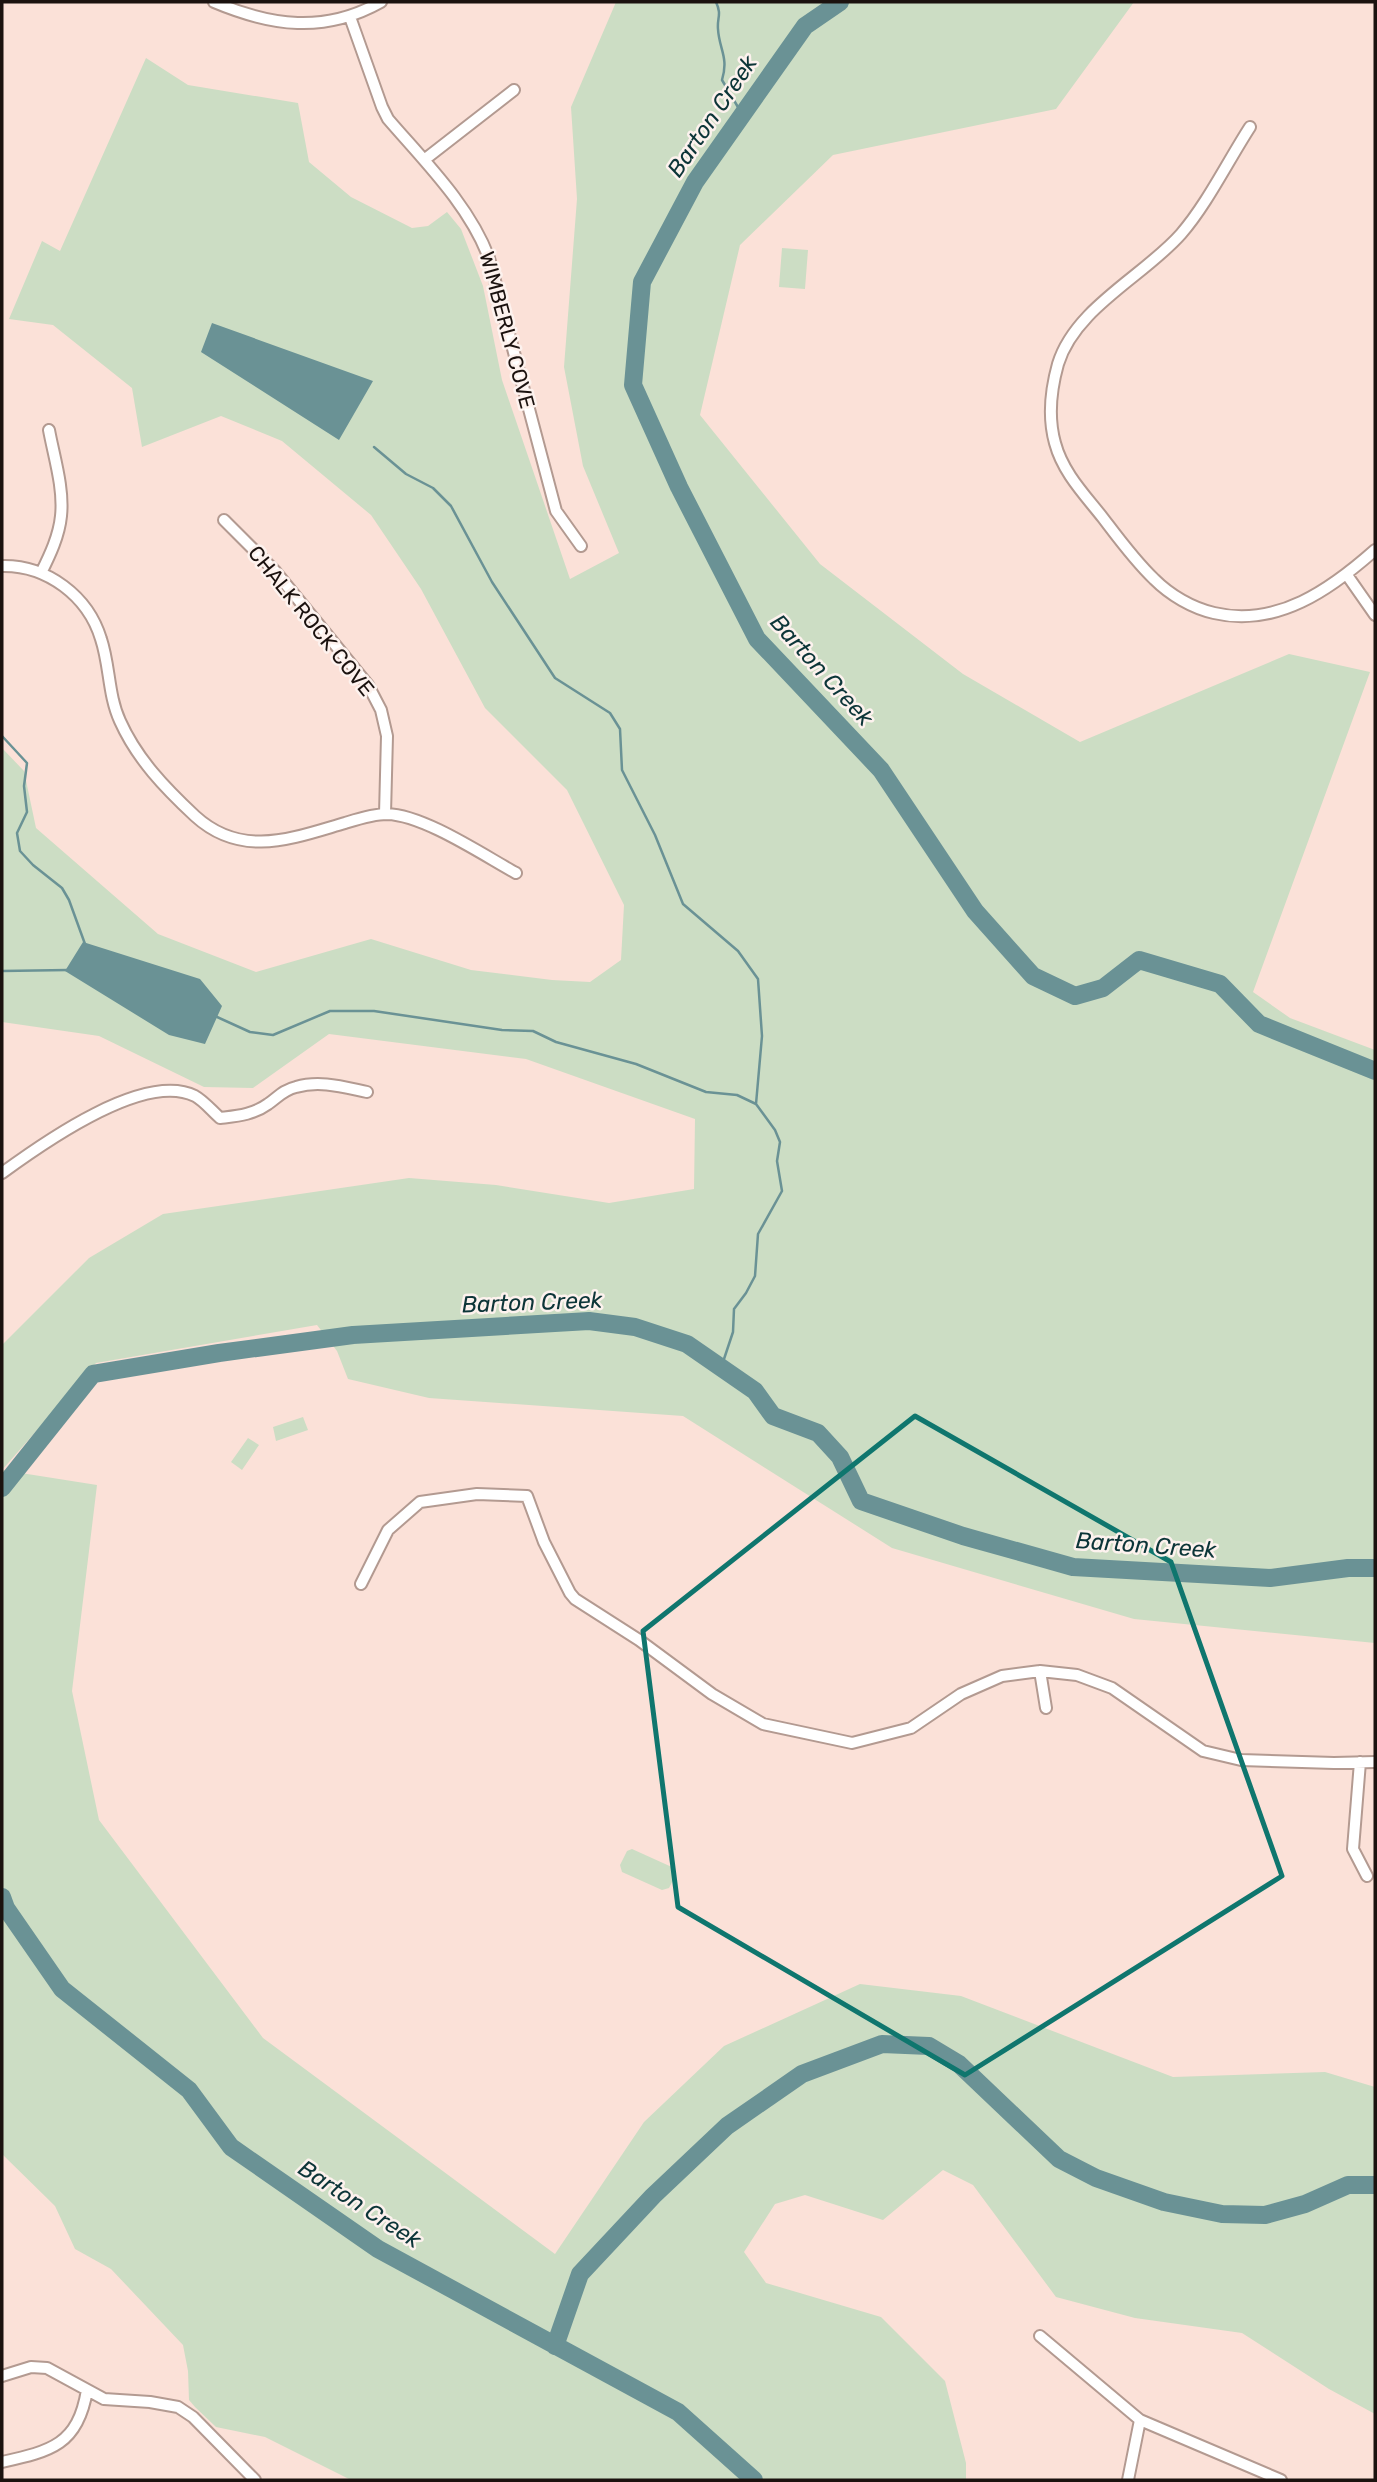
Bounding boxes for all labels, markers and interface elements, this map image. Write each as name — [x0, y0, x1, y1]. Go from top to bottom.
water label: Barton Creek — [661, 49, 764, 182]
street label: WIMBERLY COVE — [474, 249, 540, 411]
street label: CHALK ROCK COVE — [243, 540, 380, 701]
water label: Barton Creek — [764, 608, 880, 733]
water label: Barton Creek — [461, 1286, 604, 1318]
water label: Barton Creek — [1075, 1526, 1218, 1564]
water label: Barton Creek — [293, 2154, 428, 2255]

